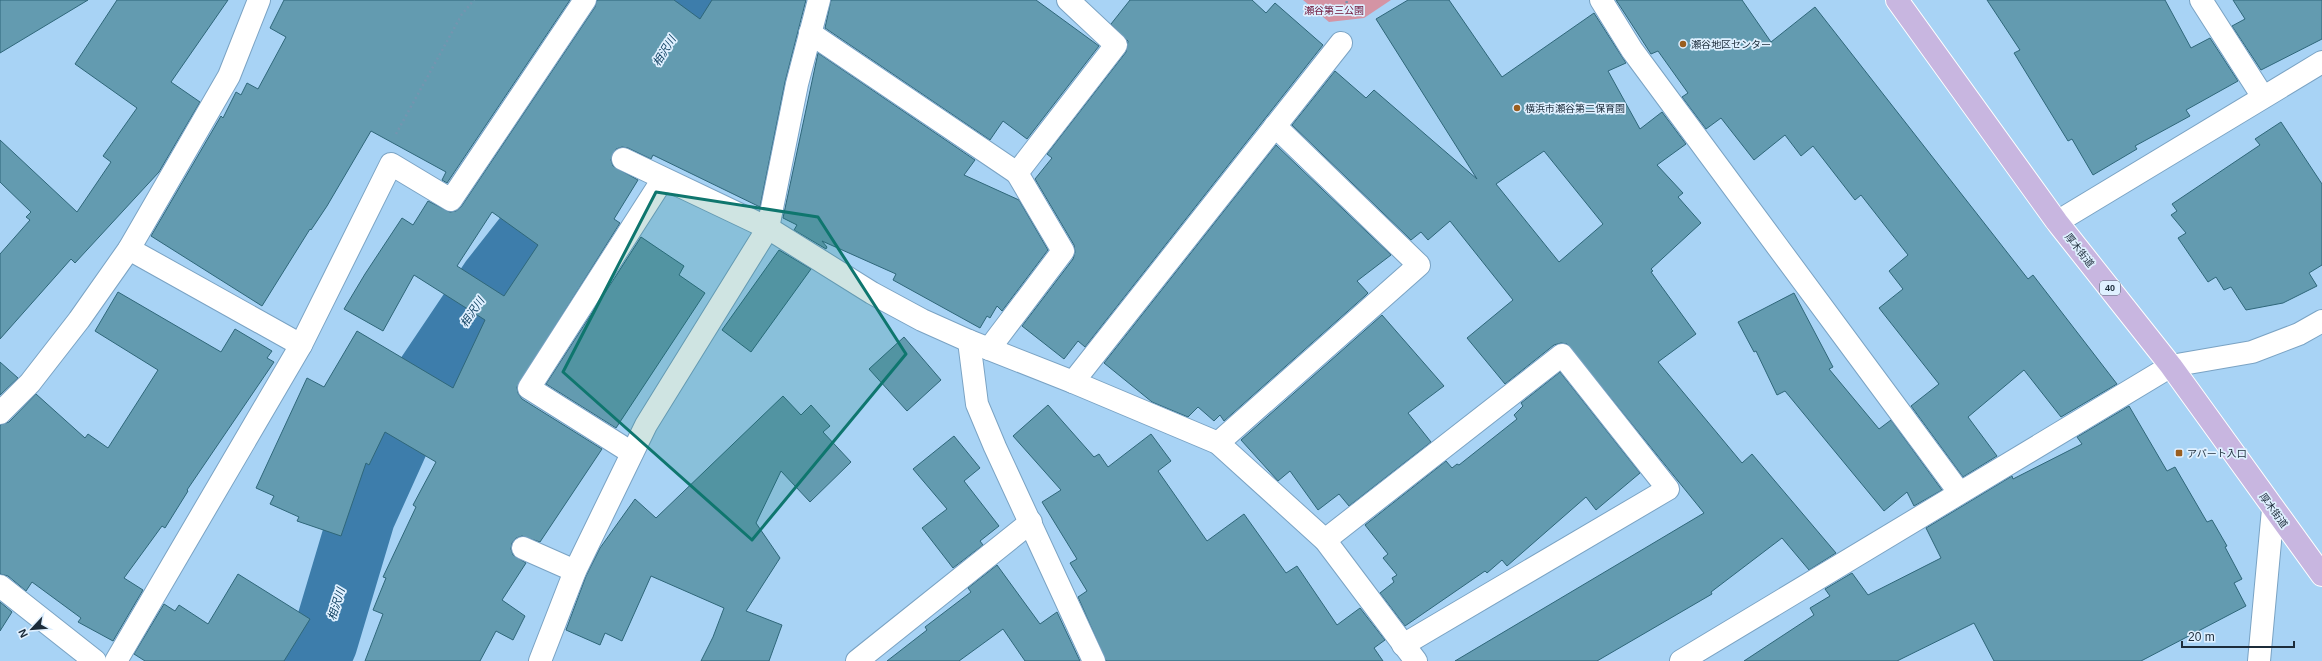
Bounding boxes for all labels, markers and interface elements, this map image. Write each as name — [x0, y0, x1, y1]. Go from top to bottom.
park label: 瀬谷第三公園 — [1304, 5, 1364, 16]
water label: 相沢川 — [650, 33, 678, 68]
marker: 瀬谷地区センター — [1678, 39, 1688, 49]
place label: 瀬谷地区センター — [1691, 39, 1771, 50]
marker: 横浜市瀬谷第二保育園 — [1512, 103, 1522, 113]
place label: 横浜市瀬谷第二保育園 — [1525, 103, 1625, 114]
street label: 厚木街道 — [2063, 231, 2096, 269]
road number: 40 — [2100, 281, 2120, 295]
water label: 相沢川 — [458, 294, 487, 329]
marker: アパート入口 — [2174, 448, 2184, 458]
place label: アパート入口 — [2187, 448, 2247, 459]
street label: 厚木街道 — [2257, 491, 2290, 530]
water label: 相沢川 — [325, 586, 347, 622]
north arrow — [12, 609, 52, 649]
scale bar — [2182, 623, 2294, 649]
text: N — [16, 627, 30, 640]
text: 20 m — [2188, 630, 2215, 644]

